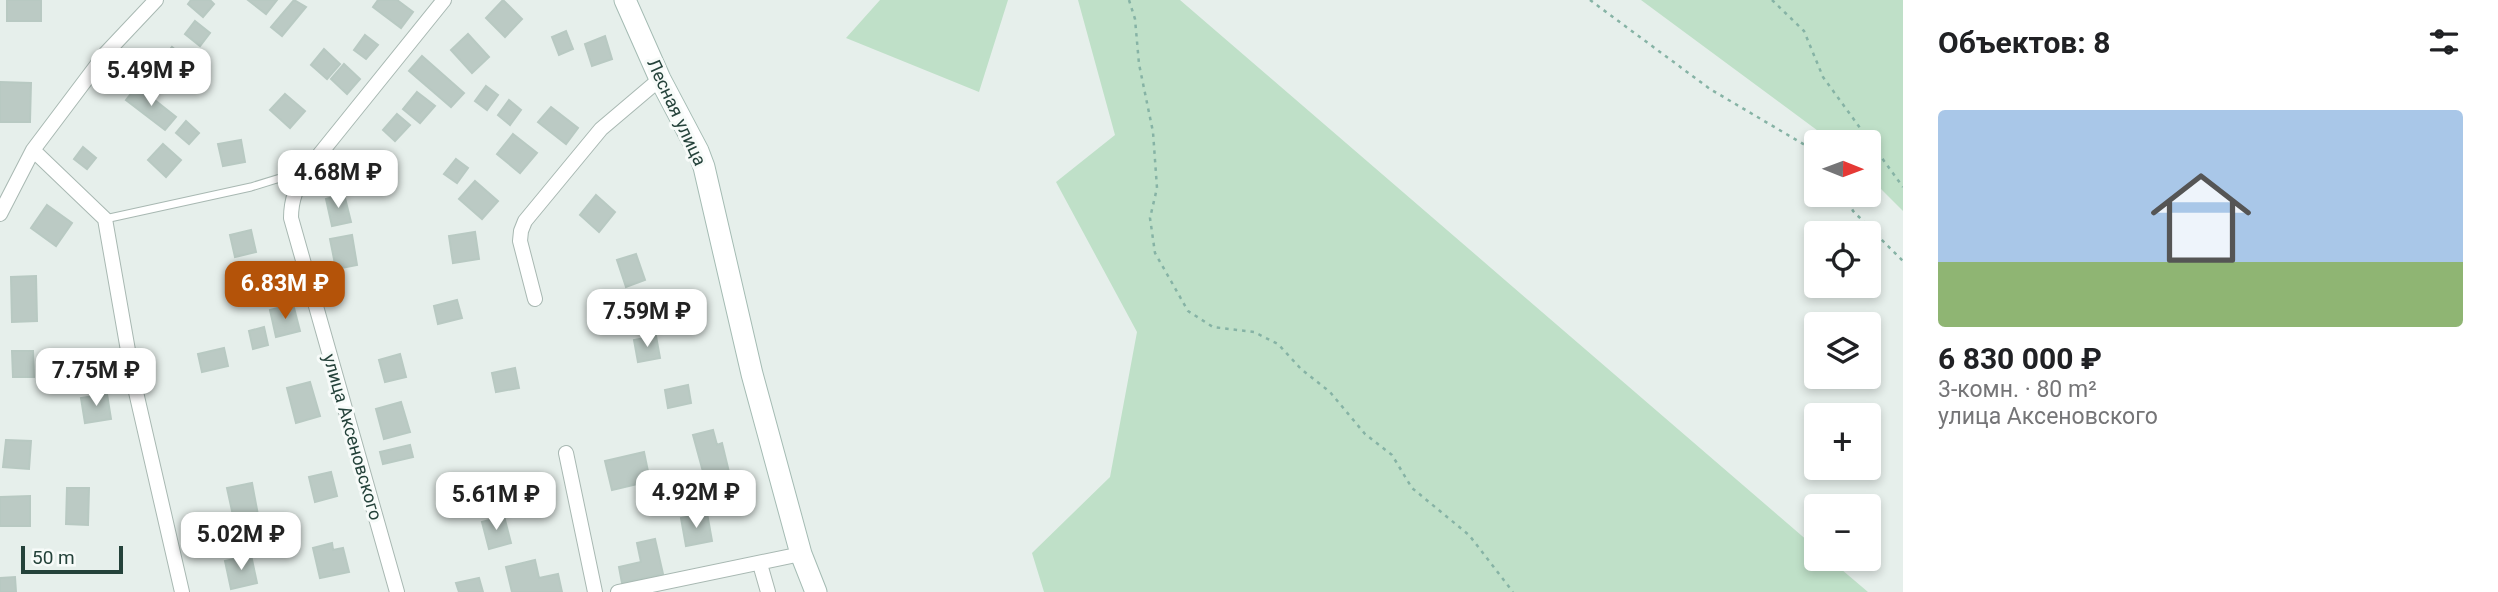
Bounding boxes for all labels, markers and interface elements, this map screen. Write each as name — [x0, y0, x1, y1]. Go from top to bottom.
icon: filters — [2425, 23, 2463, 61]
text: Объектов: 8 — [1938, 25, 2110, 60]
pin: 5.49M ₽ — [86, 48, 216, 108]
street label: Лесная улица — [643, 55, 711, 169]
text: 5.49M ₽ — [107, 57, 195, 84]
north arrow — [1804, 130, 1881, 206]
map controls — [1804, 130, 1881, 571]
pin: 4.68M ₽ — [273, 150, 403, 210]
icon: home — [2138, 155, 2264, 281]
text: 4.68M ₽ — [294, 159, 382, 186]
button: locate — [1804, 221, 1881, 298]
pin: 6.83M ₽ — [220, 262, 350, 321]
text: 6.83M ₽ — [241, 270, 329, 297]
pin: 7.59M ₽ — [582, 290, 712, 349]
text: 7.59M ₽ — [603, 298, 691, 325]
button: layers — [1804, 312, 1881, 389]
text: 6 830 000 ₽ — [1938, 341, 2102, 376]
pin: 7.75M ₽ — [31, 348, 161, 408]
street label: улица Аксеновского — [319, 351, 387, 523]
text: 7.75M ₽ — [52, 357, 140, 384]
text: 3-комн. · 80 m² — [1938, 376, 2097, 403]
button: + — [1804, 403, 1881, 480]
text: улица Аксеновского — [1938, 403, 2158, 430]
pin: 4.92M ₽ — [631, 470, 761, 530]
pin: 5.61M ₽ — [431, 472, 561, 532]
text: 4.92M ₽ — [652, 479, 740, 506]
text: 5.61M ₽ — [452, 481, 540, 508]
button: − — [1804, 494, 1881, 571]
pin: 5.02M ₽ — [176, 512, 306, 572]
text: 5.02M ₽ — [197, 521, 285, 548]
scale bar — [21, 543, 122, 575]
text: 50 m — [32, 546, 75, 569]

